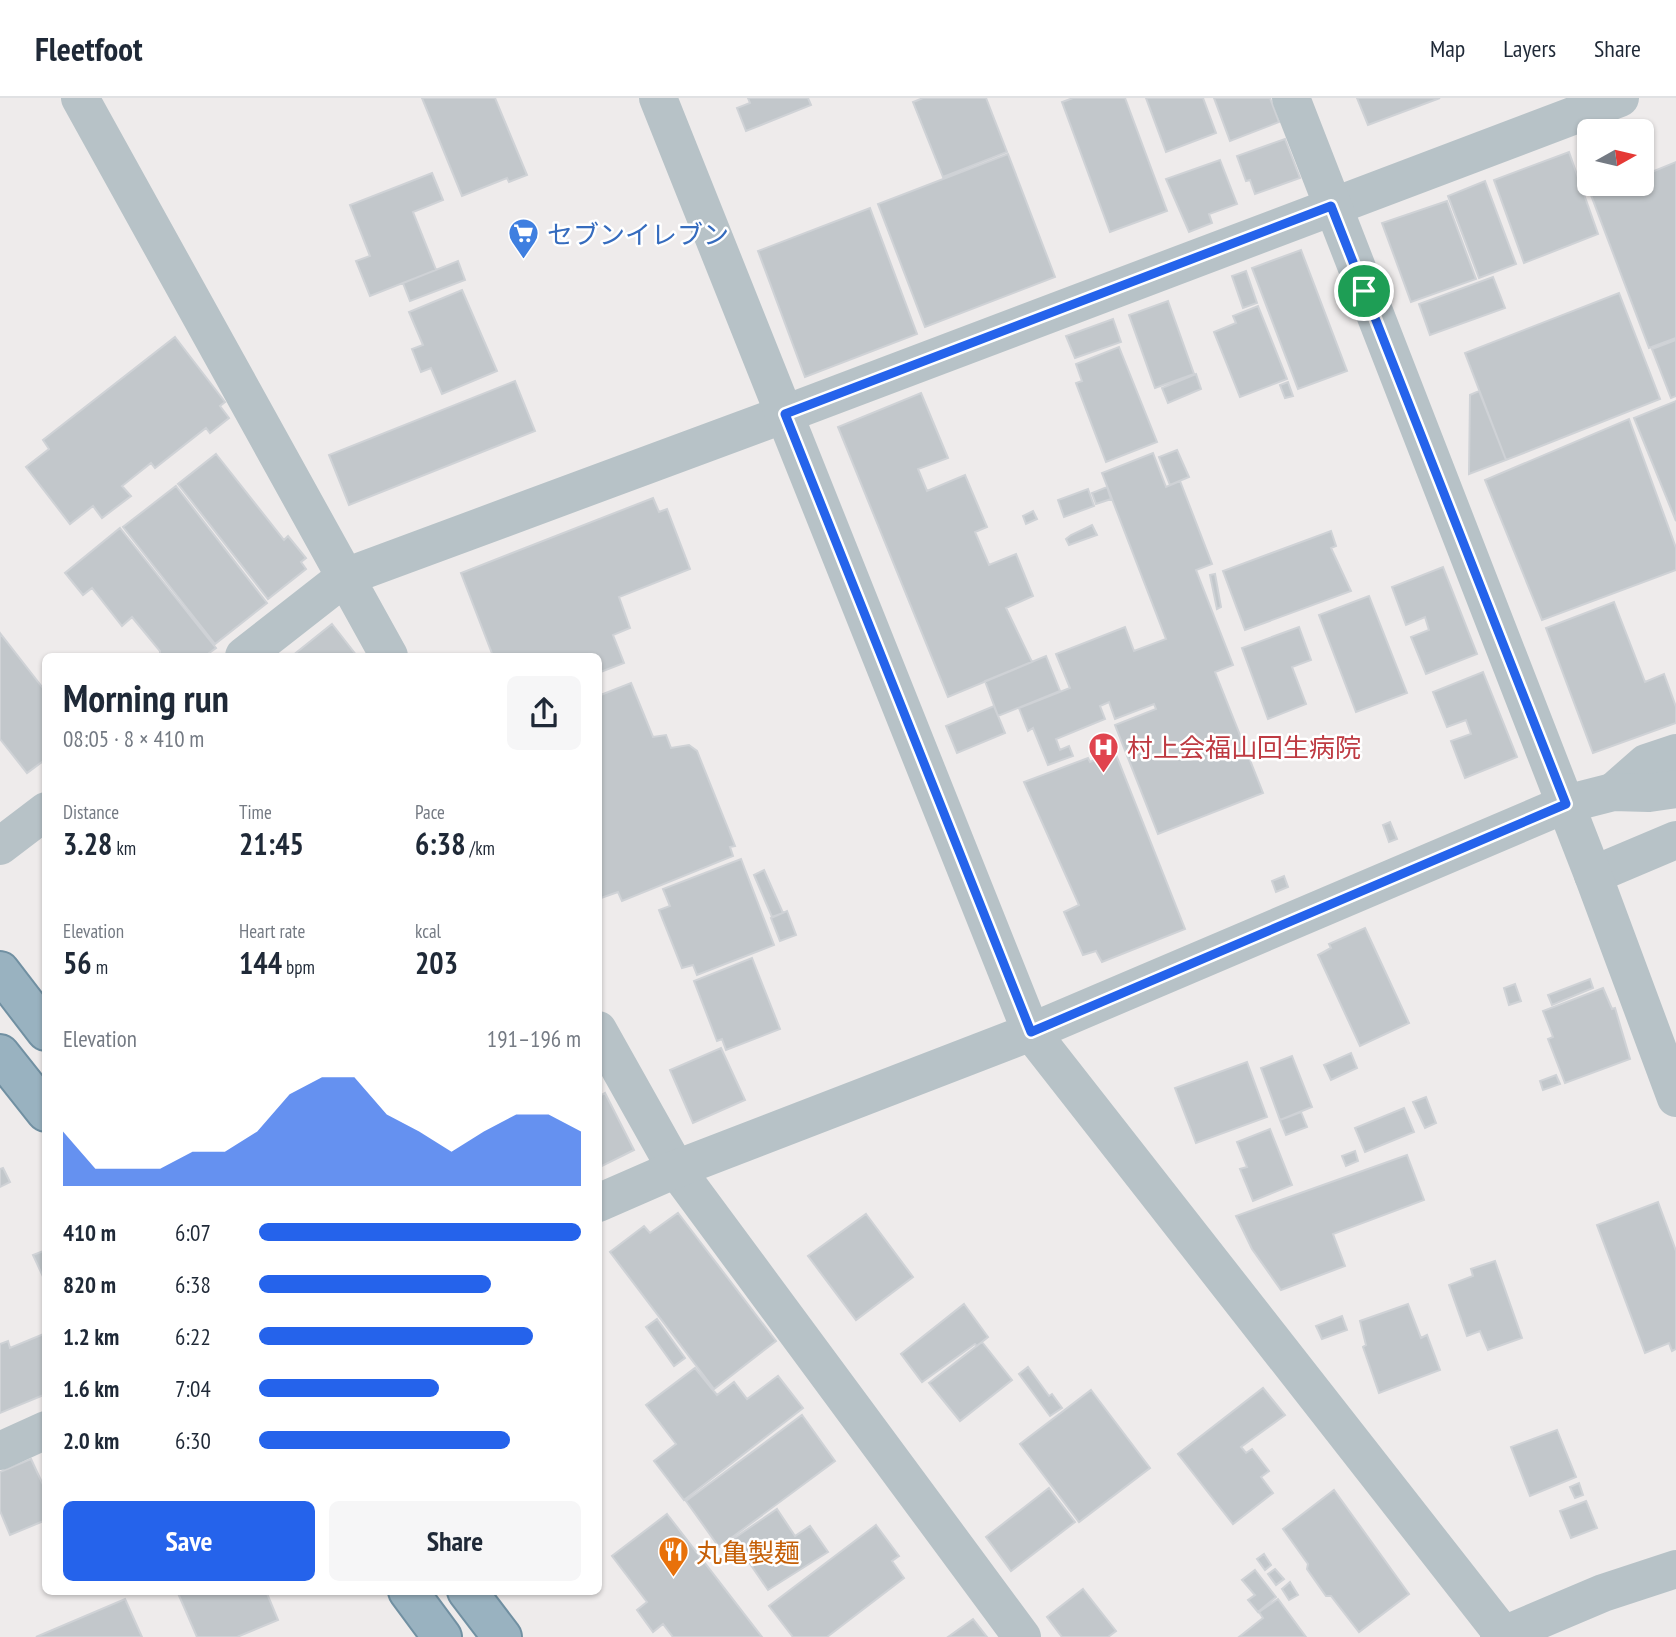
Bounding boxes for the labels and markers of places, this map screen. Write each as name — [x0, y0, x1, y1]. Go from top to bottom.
supermarket icon: セブンイレブン — [507, 217, 541, 261]
place label: セブンイレブン — [547, 218, 729, 251]
pin — [1334, 261, 1394, 321]
hospital icon: 村上会福山回生病院 — [1087, 730, 1121, 774]
place label: 村上会福山回生病院 — [1127, 731, 1361, 764]
restaurant icon: 丸亀製麺 — [656, 1535, 690, 1579]
place label: 丸亀製麺 — [696, 1536, 800, 1569]

